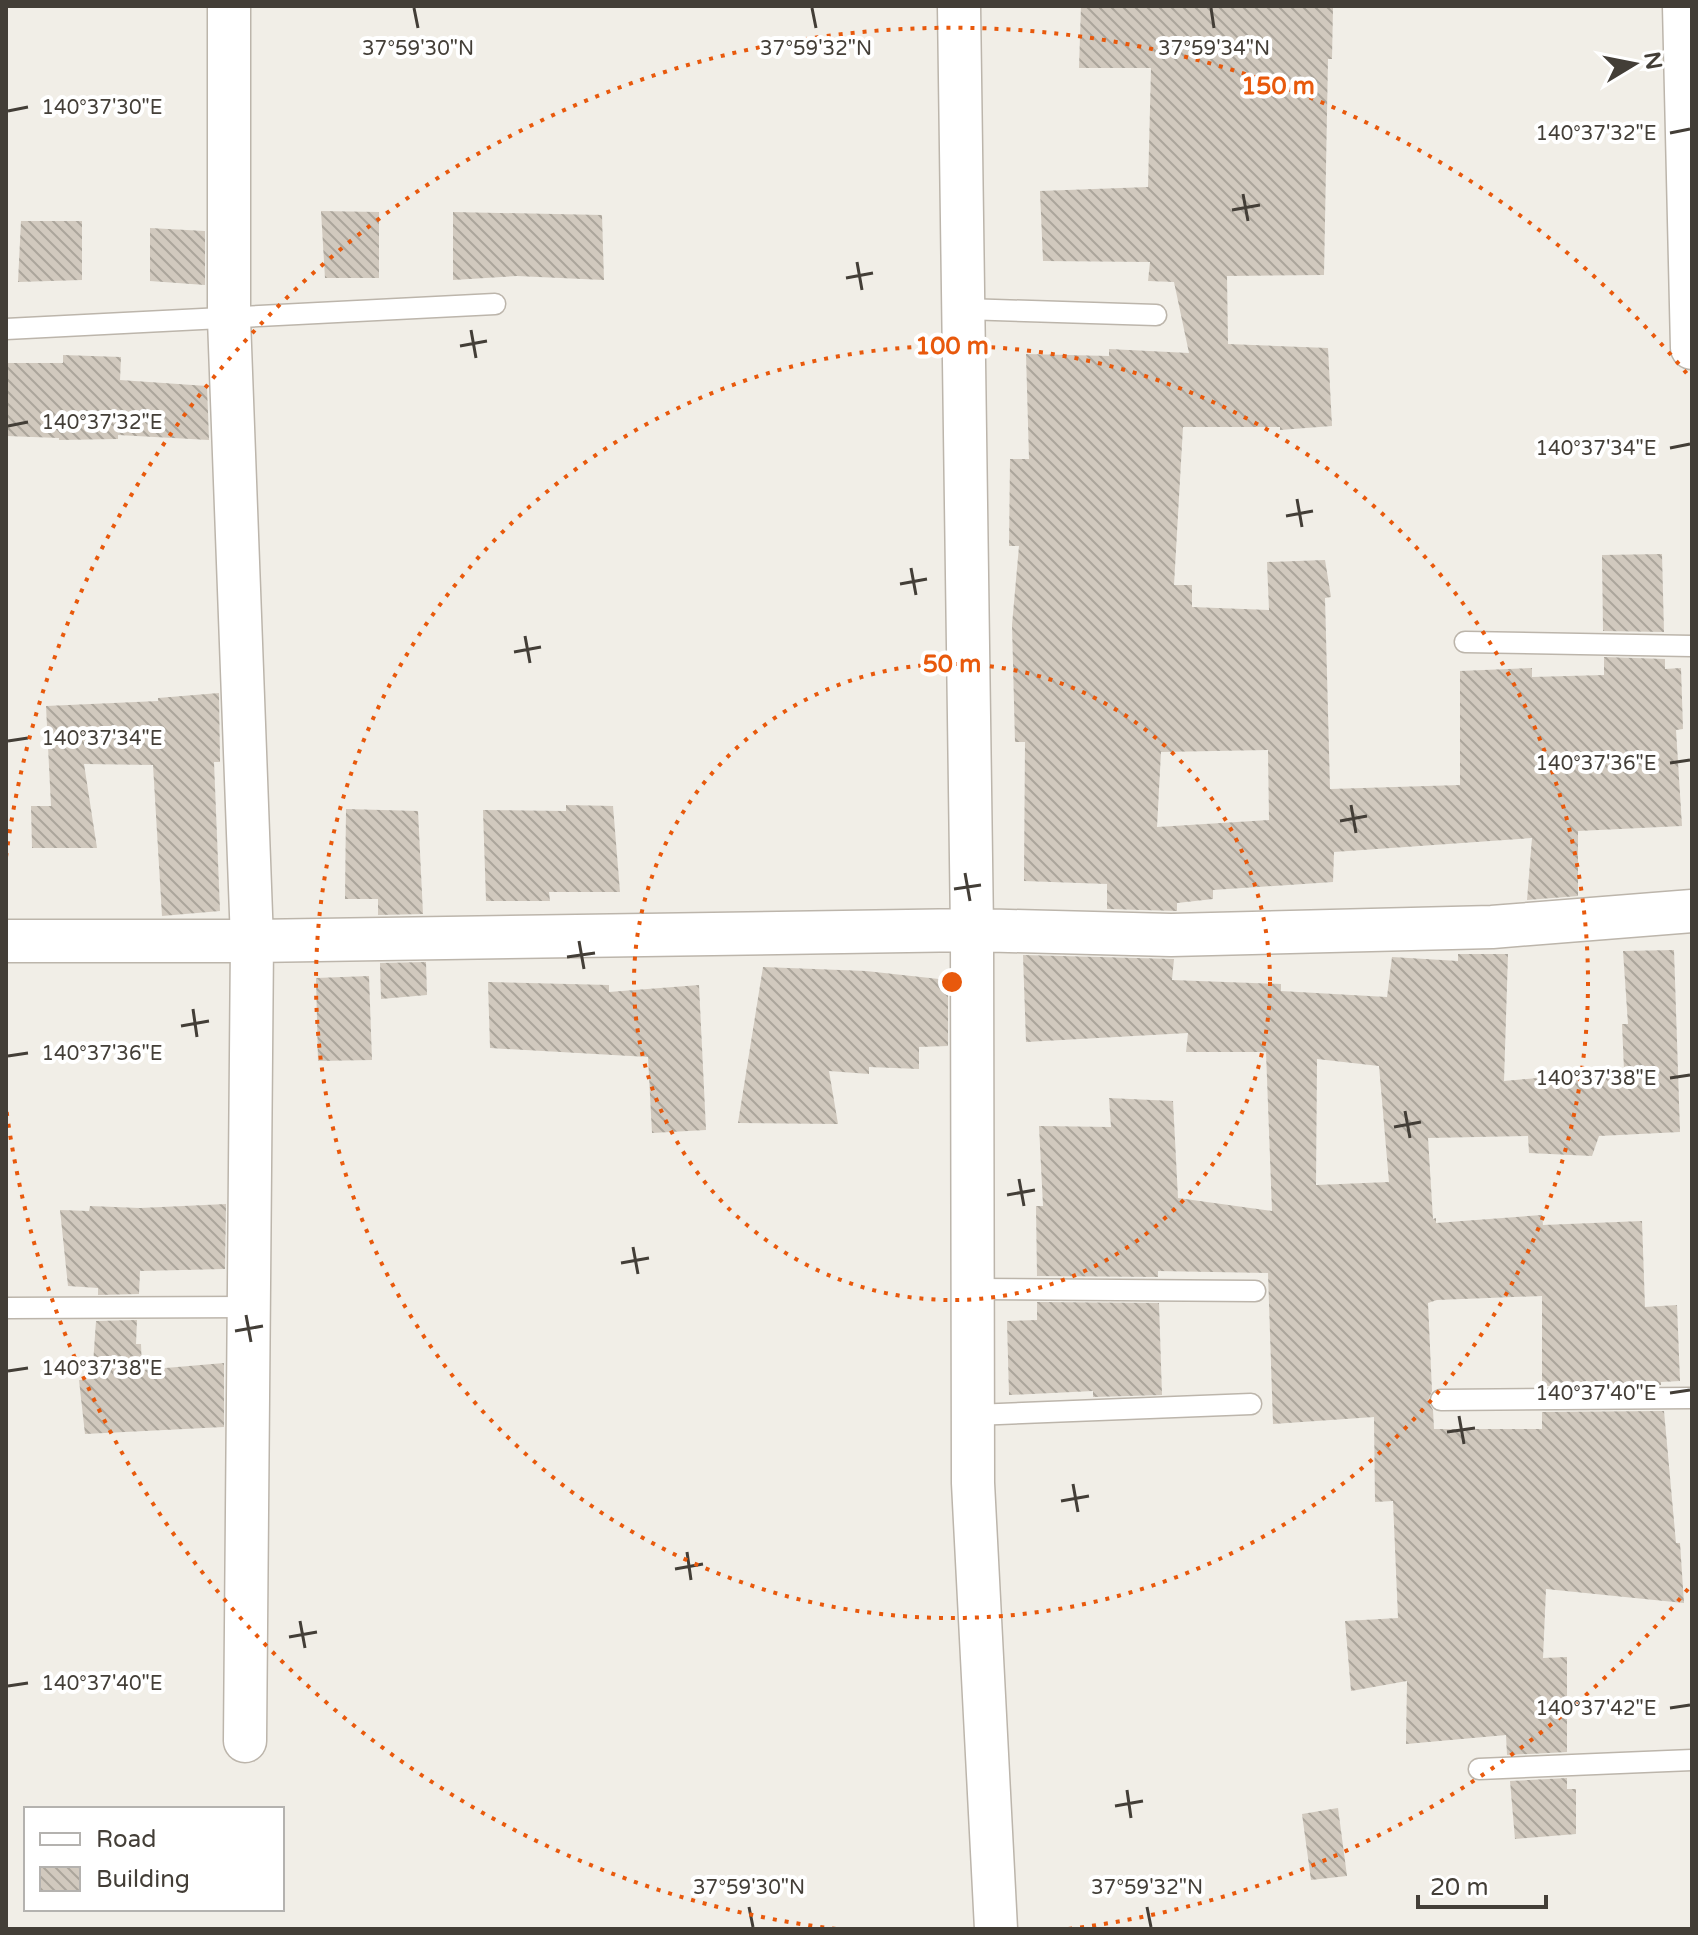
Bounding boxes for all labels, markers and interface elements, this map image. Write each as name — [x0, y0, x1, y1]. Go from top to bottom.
north arrow — [1594, 24, 1674, 104]
text: 37°59'30"N — [362, 37, 474, 61]
text: 37°59'32"N — [760, 37, 872, 61]
text: 37°59'34"N — [1158, 37, 1270, 61]
text: N — [1638, 50, 1667, 72]
text: 150 m — [1241, 72, 1315, 101]
text: 140°37'30"E — [42, 96, 162, 120]
text: 140°37'32"E — [1536, 122, 1656, 146]
text: 100 m — [915, 332, 989, 361]
text: 140°37'32"E — [42, 411, 162, 435]
text: 140°37'34"E — [1536, 437, 1656, 461]
text: 50 m — [923, 650, 981, 679]
text: 140°37'34"E — [42, 727, 162, 751]
text: 140°37'36"E — [1536, 752, 1656, 776]
centre of rings — [938, 968, 966, 996]
text: 140°37'36"E — [42, 1042, 162, 1066]
text: 140°37'38"E — [1536, 1067, 1656, 1091]
text: 140°37'38"E — [42, 1357, 162, 1381]
text: 140°37'40"E — [1536, 1382, 1656, 1406]
text: 140°37'40"E — [42, 1672, 162, 1696]
text: 140°37'42"E — [1536, 1697, 1656, 1721]
legend — [24, 1807, 284, 1911]
text: Road — [96, 1825, 156, 1854]
scale bar — [1418, 1859, 1546, 1909]
text: Building — [96, 1865, 190, 1894]
text: 20 m — [1430, 1873, 1488, 1902]
text: 37°59'30"N — [693, 1876, 805, 1900]
text: 37°59'32"N — [1091, 1876, 1203, 1900]

